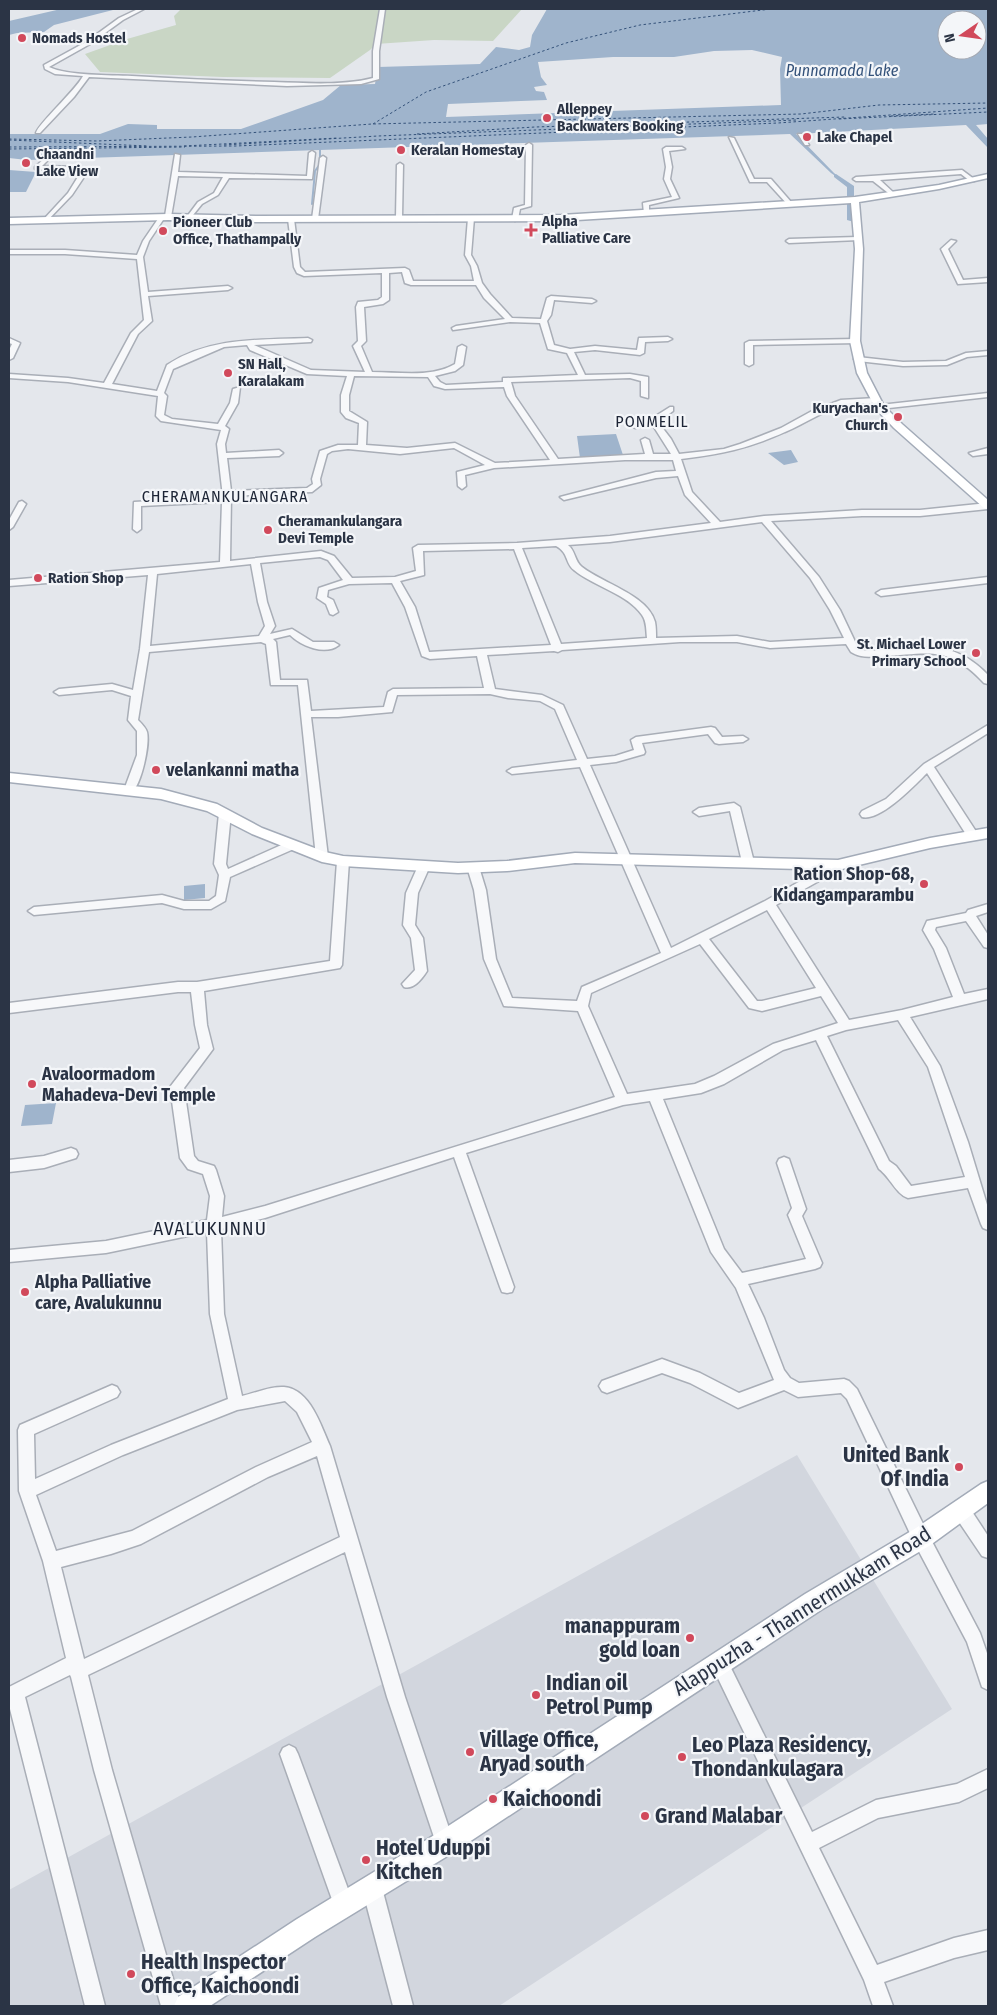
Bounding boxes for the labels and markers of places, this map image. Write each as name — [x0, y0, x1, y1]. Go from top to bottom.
place label: Nomads Hostel — [32, 29, 127, 47]
marker: Nomads Hostel — [16, 32, 28, 44]
place label: Alleppey Backwaters Booking — [556, 100, 684, 135]
marker: Alleppey Backwaters Booking — [541, 112, 553, 124]
place label: Lake Chapel — [817, 128, 893, 146]
marker: Lake Chapel — [801, 131, 813, 143]
place label: Keralan Homestay — [411, 141, 525, 159]
marker: Keralan Homestay — [395, 144, 407, 156]
place label: Chaandni Lake View — [36, 145, 99, 180]
marker: Chaandni Lake View — [20, 157, 32, 169]
place label: Alpha Palliative Care — [541, 212, 631, 247]
place label: Pioneer Club Office, Thathampally — [173, 213, 302, 248]
marker: Alpha Palliative Care — [524, 223, 538, 237]
marker: Pioneer Club Office, Thathampally — [157, 225, 169, 237]
place label: SN Hall, Karalakam — [238, 355, 304, 390]
marker: SN Hall, Karalakam — [222, 367, 234, 379]
place label: Kuryachan's Church — [813, 399, 888, 434]
marker: Kuryachan's Church — [892, 411, 904, 423]
place label: Cheramankulangara Devi Temple — [278, 512, 403, 547]
marker: Cheramankulangara Devi Temple — [262, 524, 274, 536]
place label: Ration Shop — [48, 569, 124, 587]
marker: Ration Shop — [32, 572, 44, 584]
place label: St. Michael Lower Primary School — [857, 635, 967, 670]
marker: St. Michael Lower Primary School — [970, 647, 982, 659]
place label: velankanni matha — [165, 759, 299, 781]
marker: velankanni matha — [150, 764, 162, 776]
place label: Ration Shop-68, Kidangamparambu — [773, 863, 914, 906]
marker: Ration Shop-68, Kidangamparambu — [918, 878, 930, 890]
place label: Avaloormadom Mahadeva-Devi Temple — [41, 1063, 216, 1106]
marker: Avaloormadom Mahadeva-Devi Temple — [26, 1078, 38, 1090]
place label: Alpha Palliative care, Avalukunnu — [34, 1271, 162, 1314]
marker: Alpha Palliative care, Avalukunnu — [19, 1286, 31, 1298]
place label: United Bank Of India — [843, 1442, 949, 1492]
marker: United Bank Of India — [953, 1461, 965, 1473]
place label: manappuram gold loan — [565, 1613, 680, 1663]
marker: manappuram gold loan — [684, 1632, 696, 1644]
place label: Indian oil Petrol Pump — [546, 1670, 653, 1720]
marker: Indian oil Petrol Pump — [530, 1689, 542, 1701]
place label: Village Office, Aryad south — [479, 1727, 599, 1777]
place label: Leo Plaza Residency, Thondankulagara — [692, 1732, 871, 1782]
marker: Village Office, Aryad south — [464, 1746, 476, 1758]
marker: Leo Plaza Residency, Thondankulagara — [676, 1751, 688, 1763]
place label: Kaichoondi — [503, 1786, 601, 1812]
marker: Kaichoondi — [487, 1793, 499, 1805]
place label: Grand Malabar — [655, 1803, 783, 1829]
marker: Grand Malabar — [639, 1810, 651, 1822]
place label: Hotel Uduppi Kitchen — [376, 1835, 491, 1885]
marker: Hotel Uduppi Kitchen — [360, 1854, 372, 1866]
place label: Health Inspector Office, Kaichoondi — [141, 1949, 299, 1999]
marker: Health Inspector Office, Kaichoondi — [125, 1968, 137, 1980]

